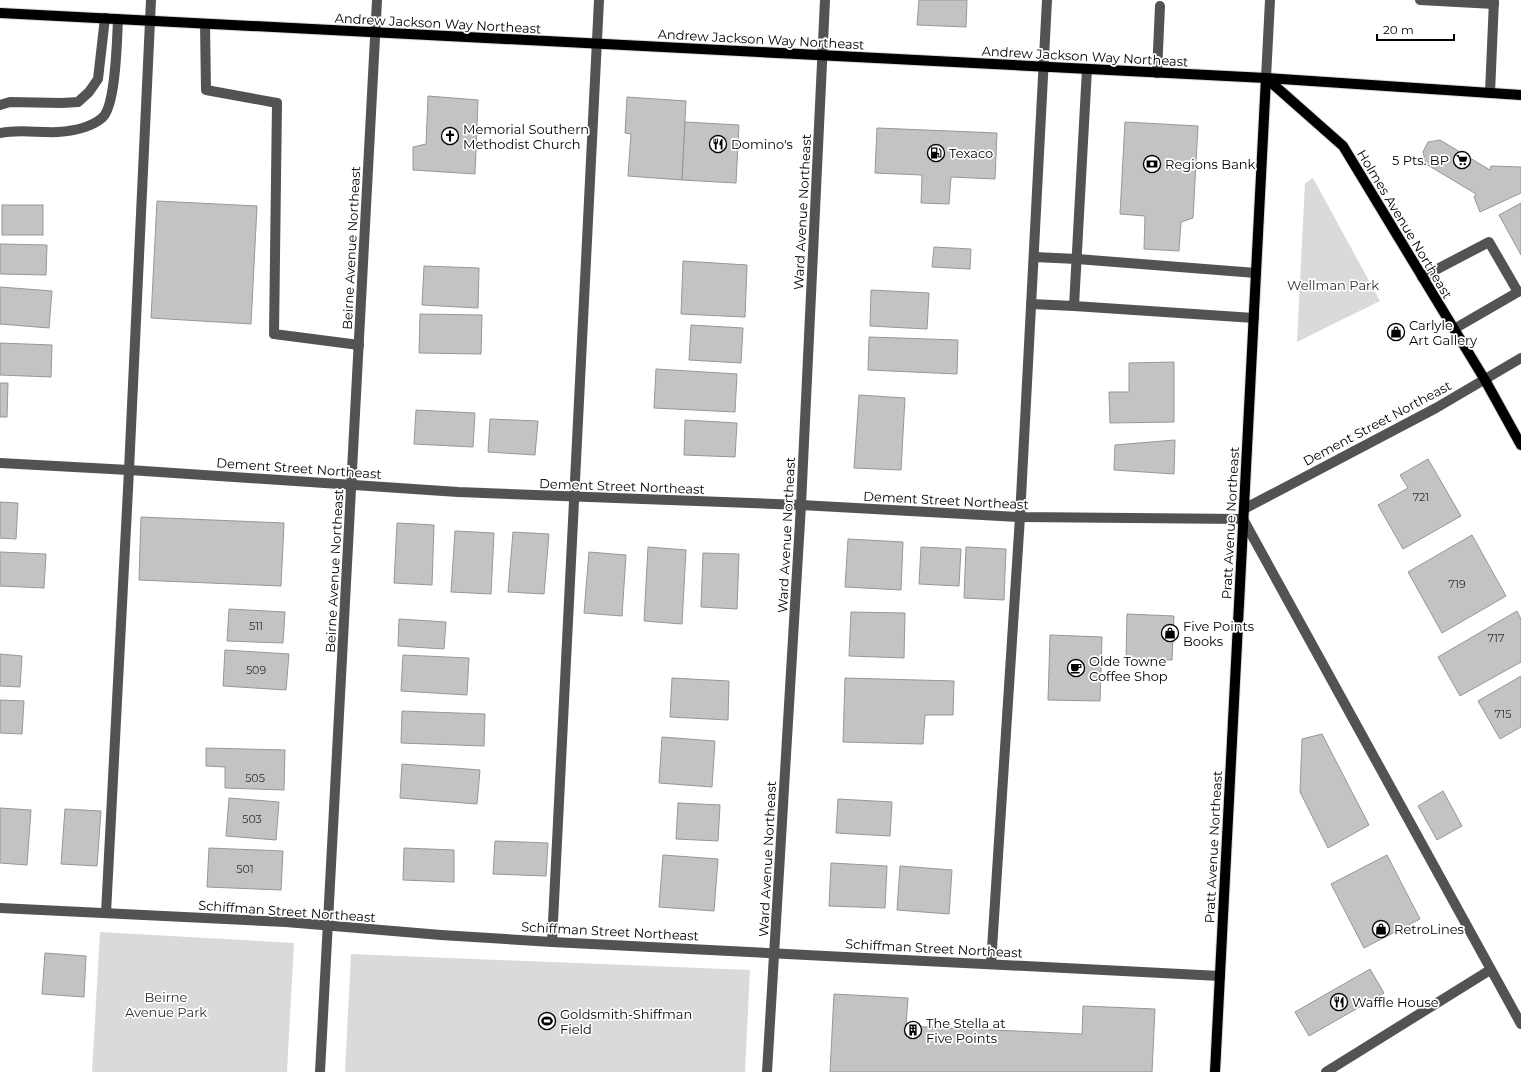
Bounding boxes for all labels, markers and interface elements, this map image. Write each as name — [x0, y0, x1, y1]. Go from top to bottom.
street label: Andrew Jackson Way Northeast — [334, 10, 542, 36]
scale bar — [1377, 16, 1454, 42]
text: 20 m — [1383, 22, 1414, 37]
street label: Andrew Jackson Way Northeast — [657, 26, 865, 52]
street label: Andrew Jackson Way Northeast — [981, 43, 1189, 69]
place label: Memorial Southern Methodist Church — [463, 121, 589, 152]
church icon: Memorial Southern Methodist Church — [440, 126, 460, 146]
restaurant icon: Domino's — [708, 134, 728, 154]
street label: Ward Avenue Northeast — [790, 134, 814, 290]
place label: Domino's — [731, 136, 793, 152]
fuel station icon: Texaco — [926, 143, 946, 163]
place label: Texaco — [949, 145, 993, 161]
street label: Holmes Avenue Northeast — [1354, 146, 1456, 302]
supermarket icon: 5 Pts. BP — [1452, 150, 1472, 170]
place label: 5 Pts. BP — [1392, 152, 1449, 168]
bank icon: Regions Bank — [1142, 154, 1162, 174]
place label: Regions Bank — [1165, 156, 1256, 172]
street label: Beirne Avenue Northeast — [339, 166, 363, 330]
park label: Wellman Park — [1287, 277, 1379, 293]
place label: Carlyle Art Gallery — [1409, 317, 1478, 348]
shop icon: Carlyle Art Gallery — [1386, 322, 1406, 342]
street label: Dement Street Northeast — [1300, 377, 1454, 469]
street label: Pratt Avenue Northeast — [1218, 446, 1242, 600]
street label: Dement Street Northeast — [216, 454, 382, 482]
street label: Ward Avenue Northeast — [774, 457, 798, 613]
street label: Dement Street Northeast — [539, 475, 705, 497]
street label: Dement Street Northeast — [863, 488, 1029, 512]
street label: Beirne Avenue Northeast — [322, 489, 346, 653]
house number: 721 — [1413, 490, 1429, 504]
house number: 719 — [1448, 577, 1466, 591]
place label: Five Points Books — [1183, 618, 1254, 649]
house number: 511 — [249, 619, 263, 633]
shop icon: Five Points Books — [1160, 623, 1180, 643]
house number: 717 — [1487, 631, 1505, 645]
place label: Olde Towne Coffee Shop — [1089, 653, 1168, 684]
cafe icon: Olde Towne Coffee Shop — [1066, 658, 1086, 678]
house number: 509 — [246, 663, 266, 677]
house number: 715 — [1495, 707, 1511, 721]
street label: Pratt Avenue Northeast — [1201, 770, 1225, 924]
house number: 505 — [245, 771, 265, 785]
street label: Ward Avenue Northeast — [755, 781, 779, 937]
house number: 503 — [242, 812, 262, 826]
house number: 501 — [236, 862, 254, 876]
street label: Schiffman Street Northeast — [198, 897, 376, 925]
street label: Schiffman Street Northeast — [521, 918, 699, 944]
shop icon: RetroLines — [1371, 919, 1391, 939]
place label: RetroLines — [1394, 921, 1464, 937]
street label: Schiffman Street Northeast — [845, 935, 1023, 961]
park label: Beirne Avenue Park — [125, 989, 207, 1020]
restaurant icon: Waffle House — [1329, 992, 1349, 1012]
place label: Waffle House — [1352, 994, 1439, 1010]
place label: Goldsmith-Shiffman Field — [560, 1006, 692, 1037]
sports icon: Goldsmith-Shiffman Field — [537, 1011, 557, 1031]
place label: The Stella at Five Points — [926, 1015, 1005, 1046]
building icon: The Stella at Five Points — [903, 1020, 923, 1040]

